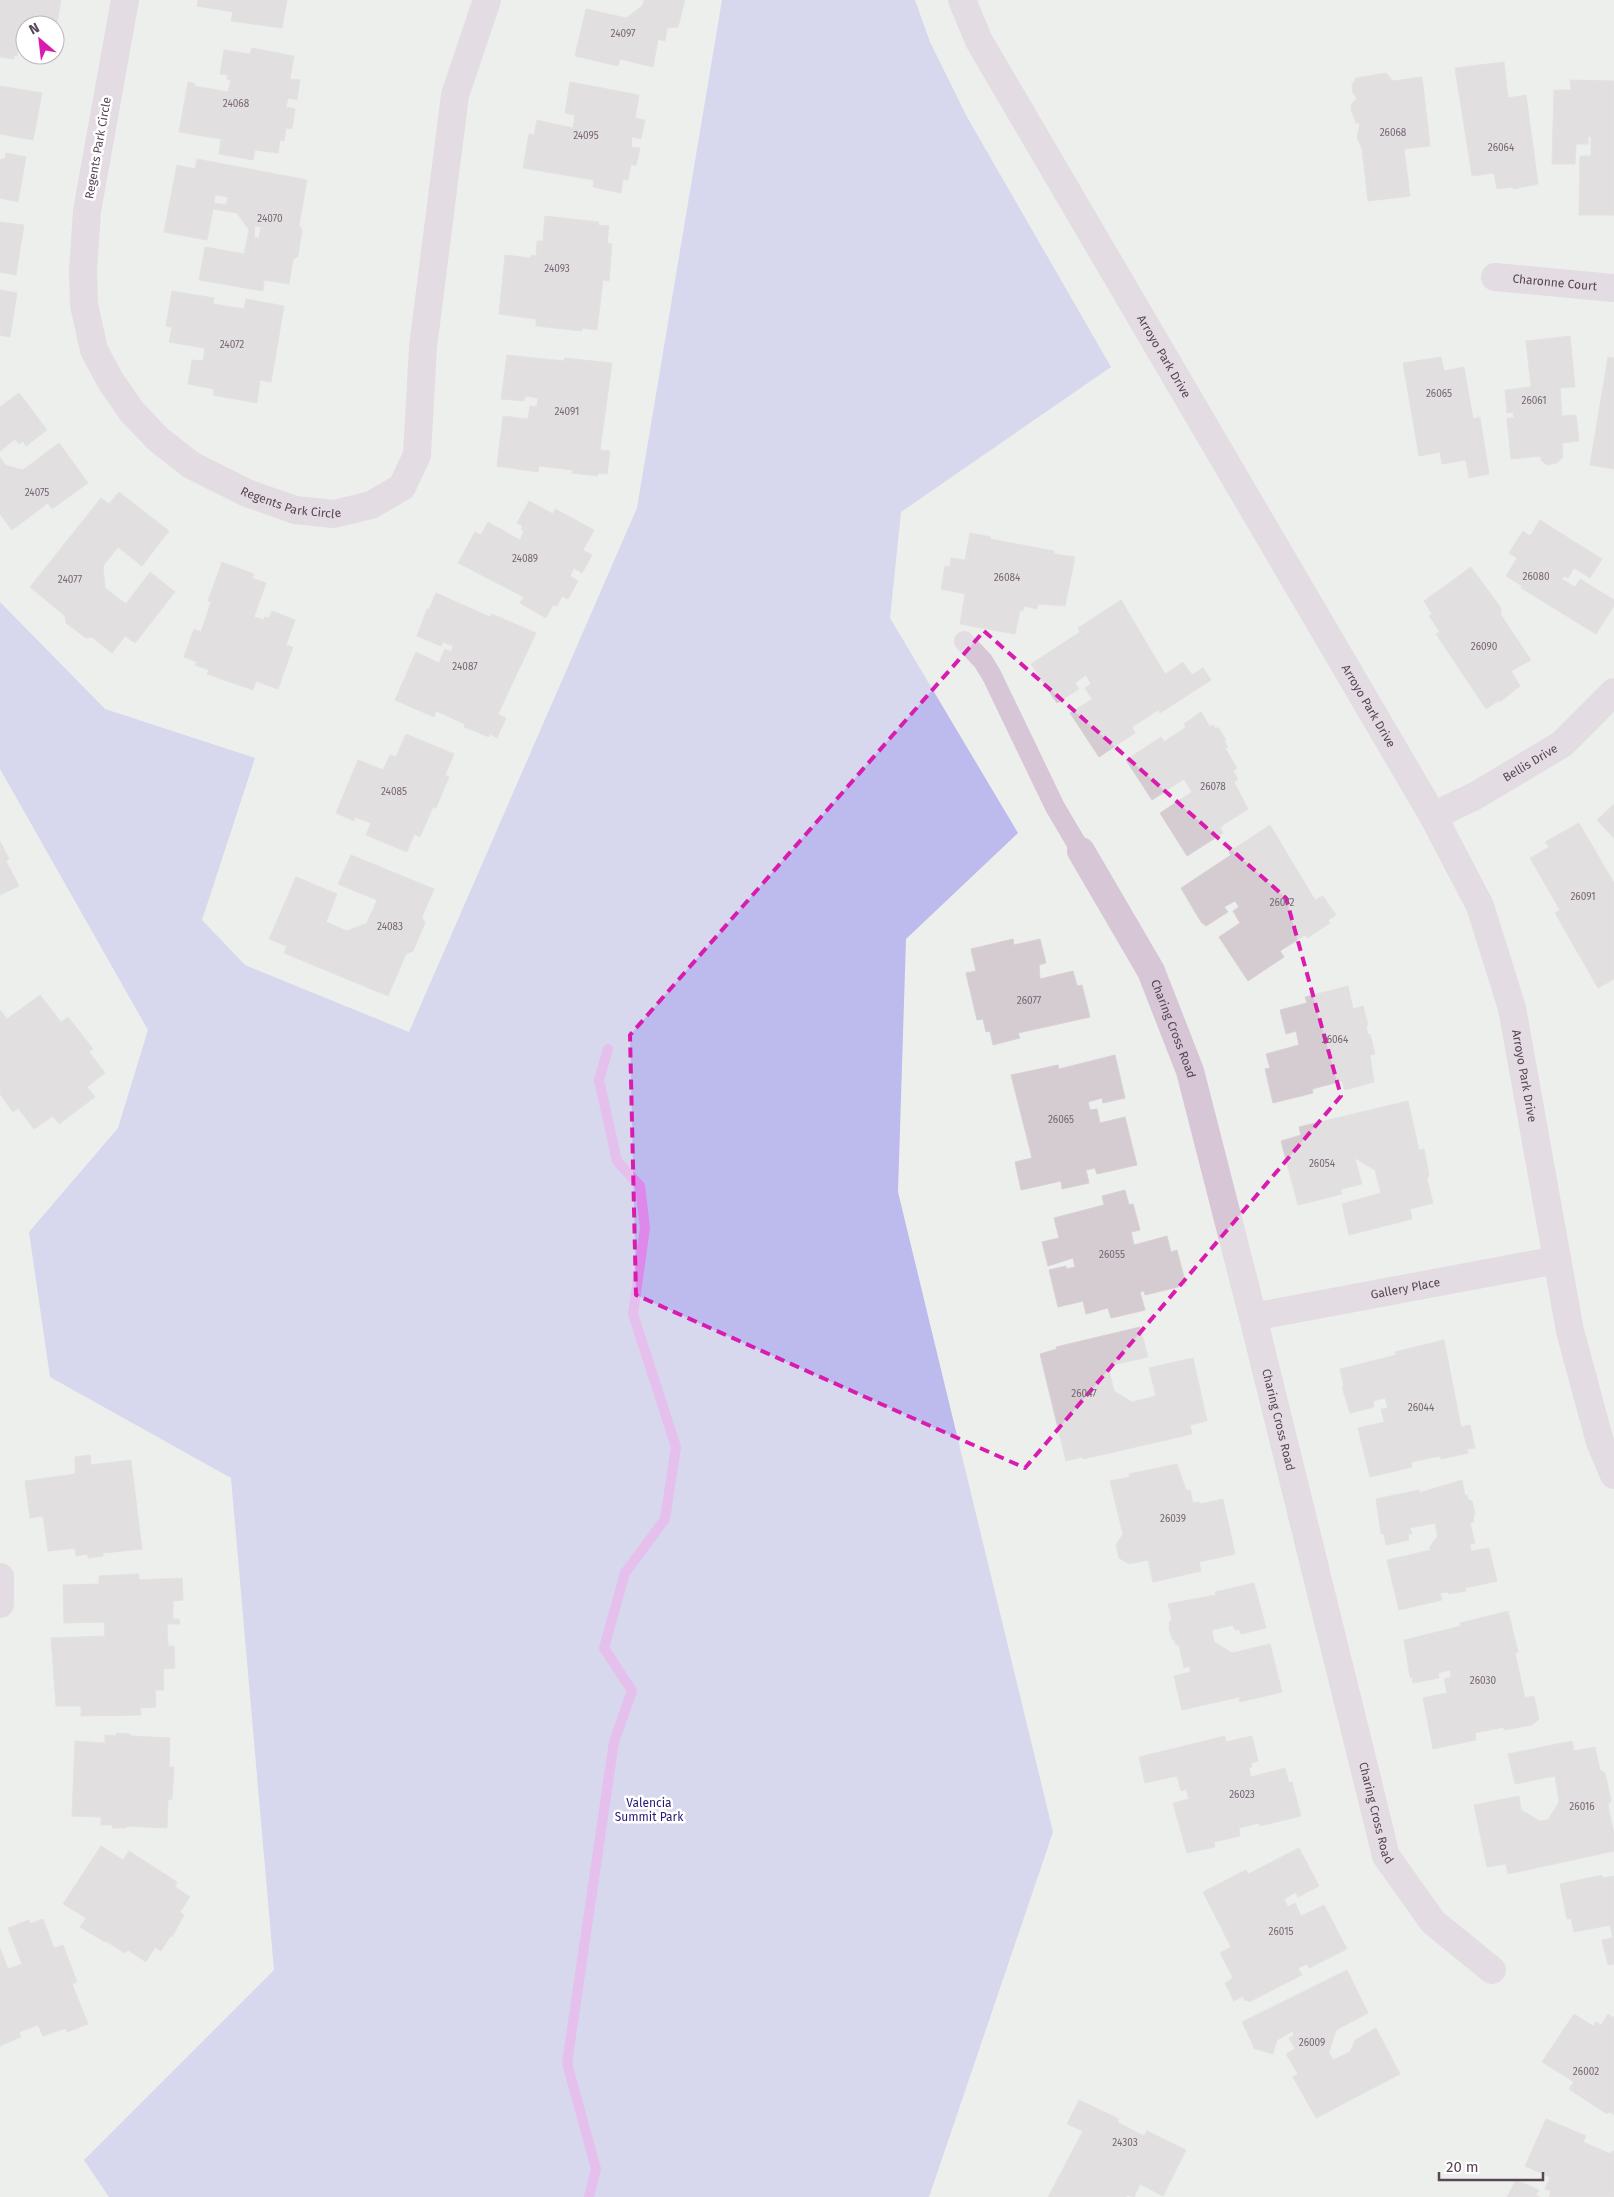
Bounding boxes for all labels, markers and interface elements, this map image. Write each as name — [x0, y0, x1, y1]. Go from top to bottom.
north arrow — [15, 15, 65, 65]
text: N — [26, 19, 42, 39]
house number: 24097 — [610, 28, 636, 40]
street label: Regents Park Circle — [82, 96, 114, 200]
house number: 24068 — [223, 98, 250, 110]
house number: 26068 — [1380, 127, 1407, 139]
house number: 24095 — [573, 130, 599, 142]
house number: 26064 — [1488, 142, 1515, 154]
house number: 24070 — [257, 213, 283, 225]
house number: 24093 — [544, 263, 570, 275]
street label: Charonne Court — [1512, 272, 1598, 293]
street label: Arroyo Park Drive — [1134, 312, 1194, 400]
house number: 24072 — [220, 339, 244, 351]
house number: 26065 — [1426, 388, 1452, 400]
house number: 26061 — [1521, 395, 1547, 407]
house number: 24091 — [555, 406, 579, 418]
street label: Regents Park Circle — [238, 484, 342, 521]
house number: 24075 — [25, 487, 49, 499]
house number: 24089 — [512, 553, 538, 565]
house number: 26080 — [1523, 571, 1550, 583]
house number: 26084 — [994, 572, 1021, 584]
house number: 24077 — [58, 574, 83, 586]
house number: 26090 — [1471, 641, 1498, 653]
house number: 24087 — [452, 661, 478, 673]
street label: Arroyo Park Drive — [1339, 662, 1398, 750]
street label: Bellis Drive — [1500, 741, 1560, 785]
house number: 26078 — [1200, 781, 1226, 793]
house number: 24085 — [381, 786, 407, 798]
house number: 26091 — [1570, 891, 1596, 903]
house number: 26072 — [1270, 897, 1294, 909]
house number: 24083 — [377, 921, 403, 933]
street label: Charing Cross Road — [1148, 978, 1199, 1080]
house number: 26077 — [1017, 995, 1042, 1007]
street label: Arroyo Park Drive — [1509, 1028, 1539, 1123]
house number: 26064 — [1322, 1034, 1349, 1046]
house number: 26065 — [1048, 1114, 1074, 1126]
house number: 26054 — [1309, 1158, 1336, 1170]
house number: 26055 — [1099, 1249, 1125, 1261]
street label: Gallery Place — [1370, 1275, 1441, 1302]
street label: Charing Cross Road — [1259, 1367, 1298, 1472]
house number: 26047 — [1071, 1388, 1097, 1400]
house number: 26044 — [1408, 1402, 1435, 1414]
house number: 26039 — [1160, 1513, 1186, 1525]
house number: 26030 — [1470, 1675, 1497, 1687]
street label: Charing Cross Road — [1356, 1761, 1396, 1866]
house number: 26023 — [1229, 1789, 1255, 1801]
park label: Valencia Summit Park — [615, 1796, 684, 1824]
house number: 26016 — [1569, 1801, 1595, 1813]
house number: 26015 — [1269, 1926, 1293, 1938]
house number: 26009 — [1299, 2037, 1325, 2049]
house number: 26002 — [1573, 2066, 1599, 2078]
house number: 24303 — [1112, 2137, 1138, 2149]
scale bar — [1439, 2150, 1543, 2182]
text: 20 m — [1446, 2158, 1479, 2176]

